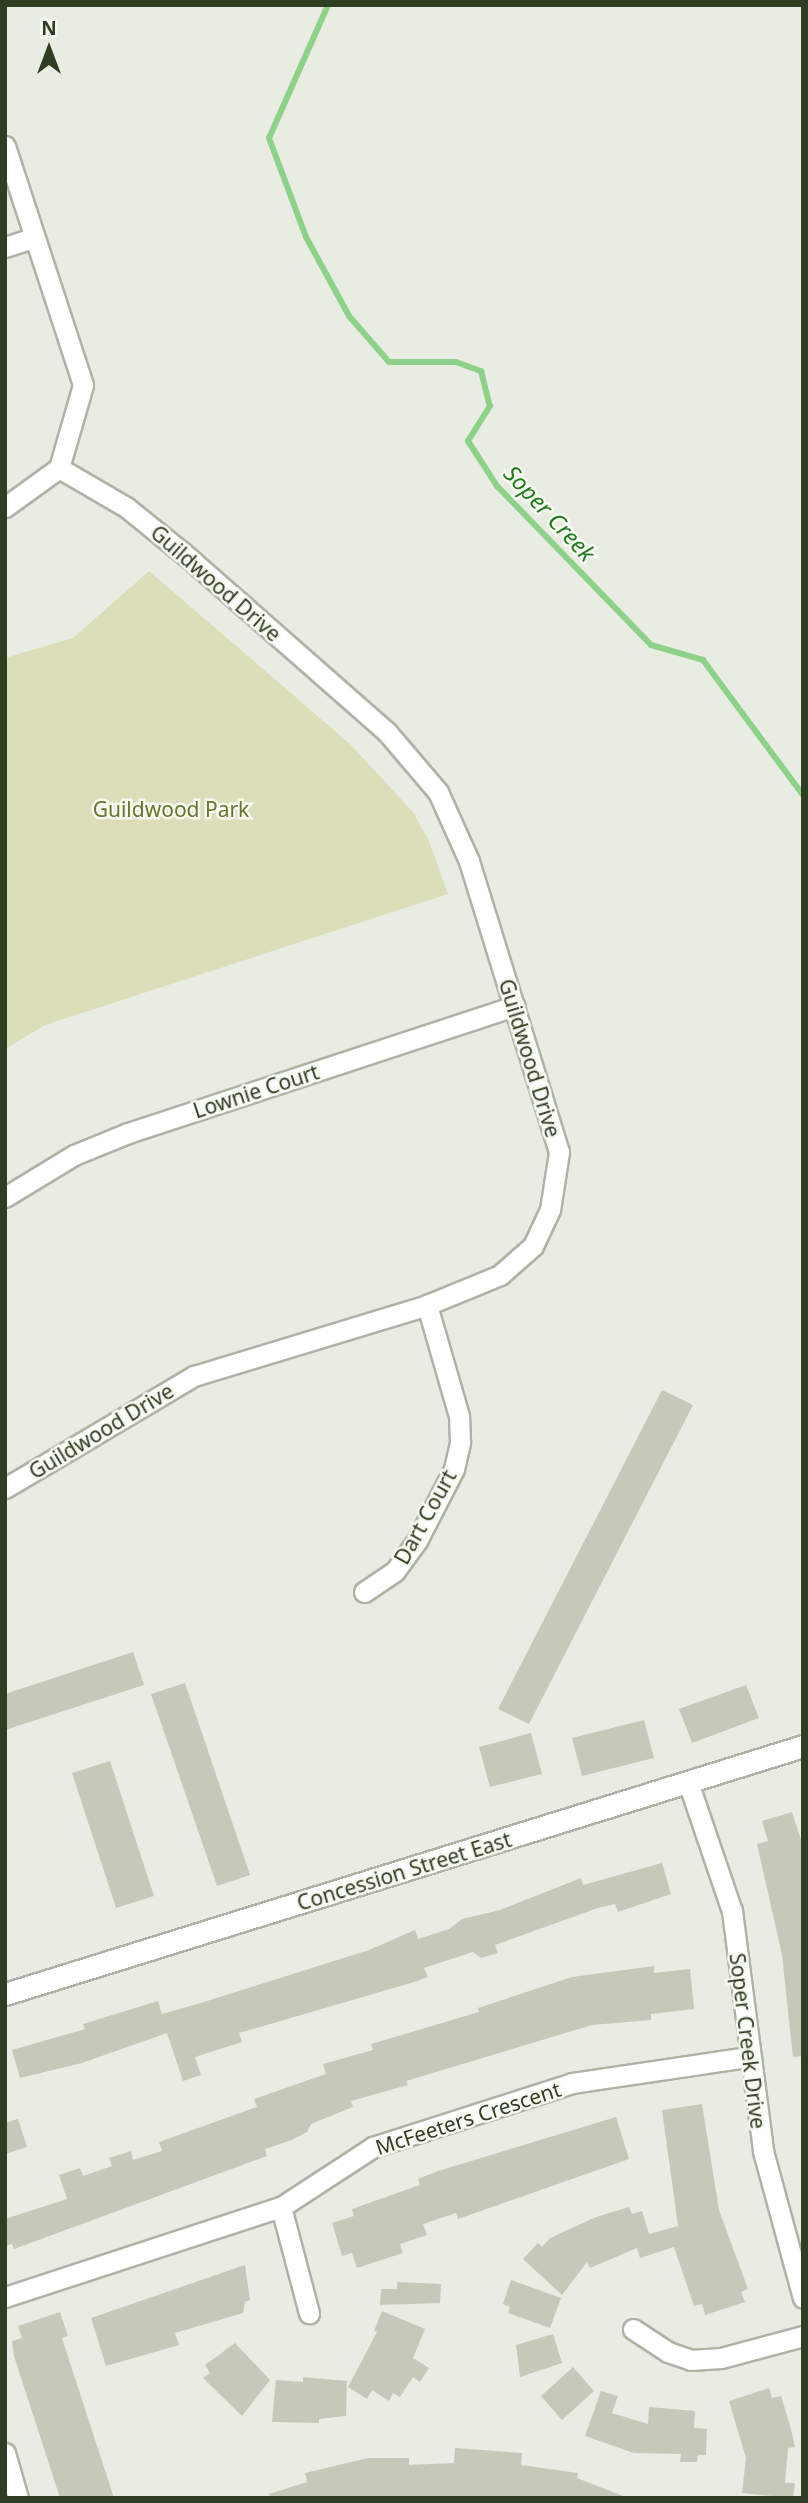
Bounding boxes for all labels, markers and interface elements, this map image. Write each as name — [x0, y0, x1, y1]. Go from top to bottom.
north arrow — [14, 14, 84, 84]
text: N — [41, 15, 57, 41]
water label: Soper Creek — [499, 459, 601, 567]
street label: Guildwood Drive — [146, 520, 286, 646]
park label: Guildwood Park — [93, 796, 249, 822]
street label: Guildwood Drive — [494, 976, 566, 1140]
street label: Lownie Court — [190, 1059, 322, 1123]
street label: Guildwood Drive — [24, 1378, 178, 1484]
street label: Dart Court — [389, 1465, 461, 1569]
street label: Concession Street East — [294, 1826, 514, 1916]
street label: Soper Creek Drive — [725, 1952, 771, 2130]
street label: McFeeters Crescent — [372, 2076, 564, 2160]

